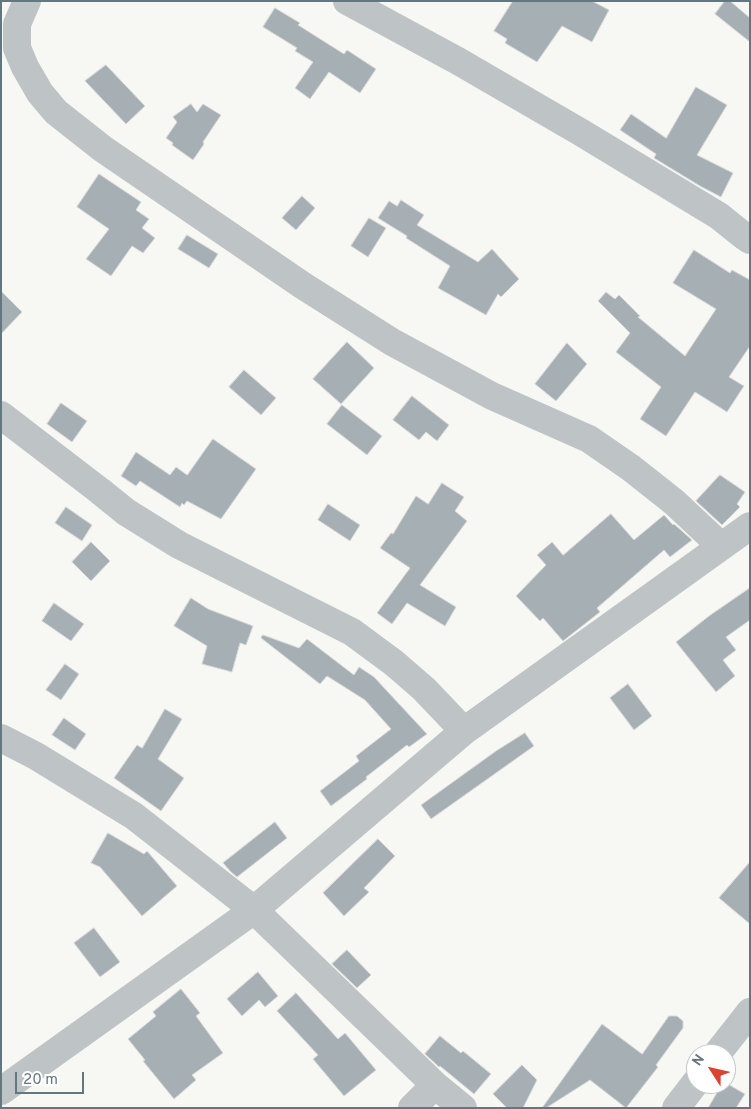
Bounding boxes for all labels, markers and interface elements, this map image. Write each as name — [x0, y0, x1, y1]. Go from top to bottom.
north arrow — [686, 1044, 736, 1094]
text: N — [689, 1052, 709, 1070]
scale bar — [18, 1062, 86, 1094]
text: 20 m — [23, 1071, 58, 1090]

